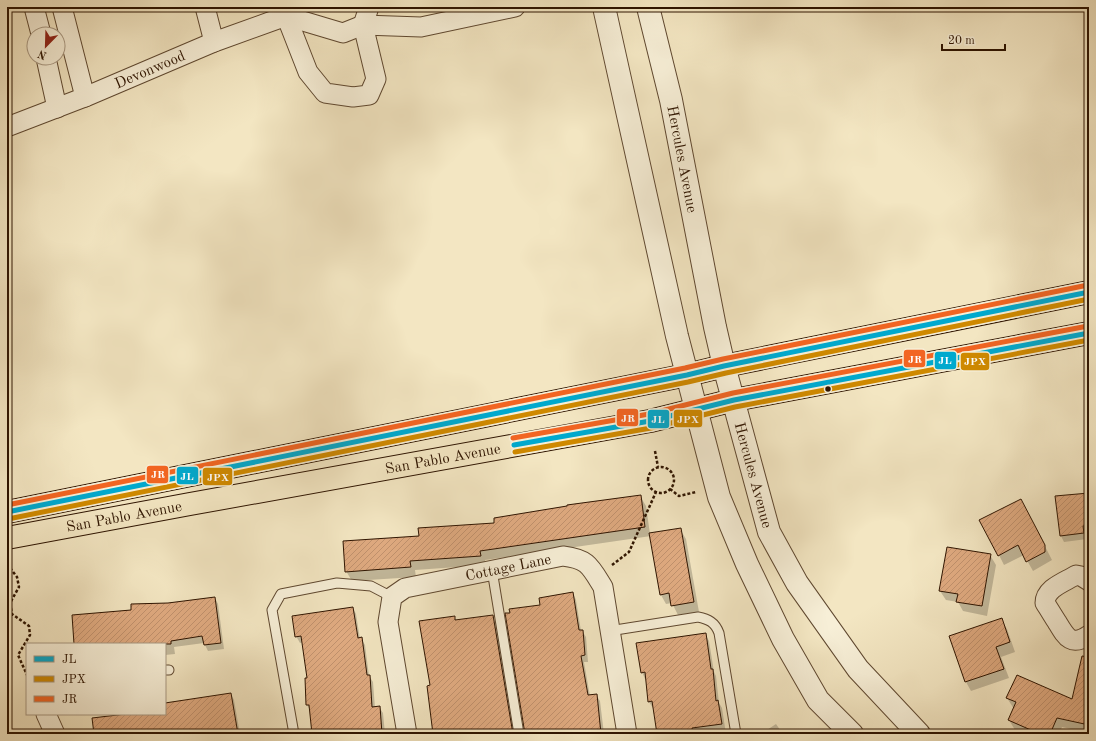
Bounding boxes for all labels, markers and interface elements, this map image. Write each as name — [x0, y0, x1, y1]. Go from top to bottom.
north arrow — [26, 26, 66, 66]
scale bar — [942, 26, 1005, 52]
text: 20 m — [948, 35, 975, 47]
text: N — [36, 47, 49, 61]
street label: Devonwood — [113, 49, 188, 92]
street label: Hercules Avenue — [663, 105, 699, 214]
line badge: JR — [903, 349, 926, 368]
line badge: JL — [934, 351, 957, 370]
line badge: JPX — [960, 352, 990, 371]
text: JR — [908, 355, 922, 366]
text: JL — [938, 356, 952, 367]
text: JPX — [964, 357, 987, 368]
unlabelled marker — [823, 384, 833, 394]
line badge: JR — [616, 408, 639, 427]
line badge: JL — [647, 409, 670, 429]
line badge: JPX — [673, 409, 703, 428]
text: JR — [621, 414, 635, 425]
text: JL — [651, 415, 665, 426]
text: JPX — [677, 415, 700, 426]
street label: Hercules Avenue — [731, 421, 774, 530]
street label: San Pablo Avenue — [384, 442, 502, 478]
line badge: JR — [146, 465, 169, 484]
line badge: JL — [176, 466, 199, 485]
line badge: JPX — [202, 467, 233, 486]
text: JR — [151, 470, 165, 481]
text: JL — [180, 472, 194, 483]
text: JPX — [207, 473, 230, 484]
street label: San Pablo Avenue — [65, 500, 183, 536]
street label: Cottage Lane — [464, 553, 553, 585]
legend — [26, 643, 166, 715]
text: JL — [62, 654, 77, 666]
text: JPX — [62, 674, 86, 686]
text: JR — [62, 694, 77, 706]

